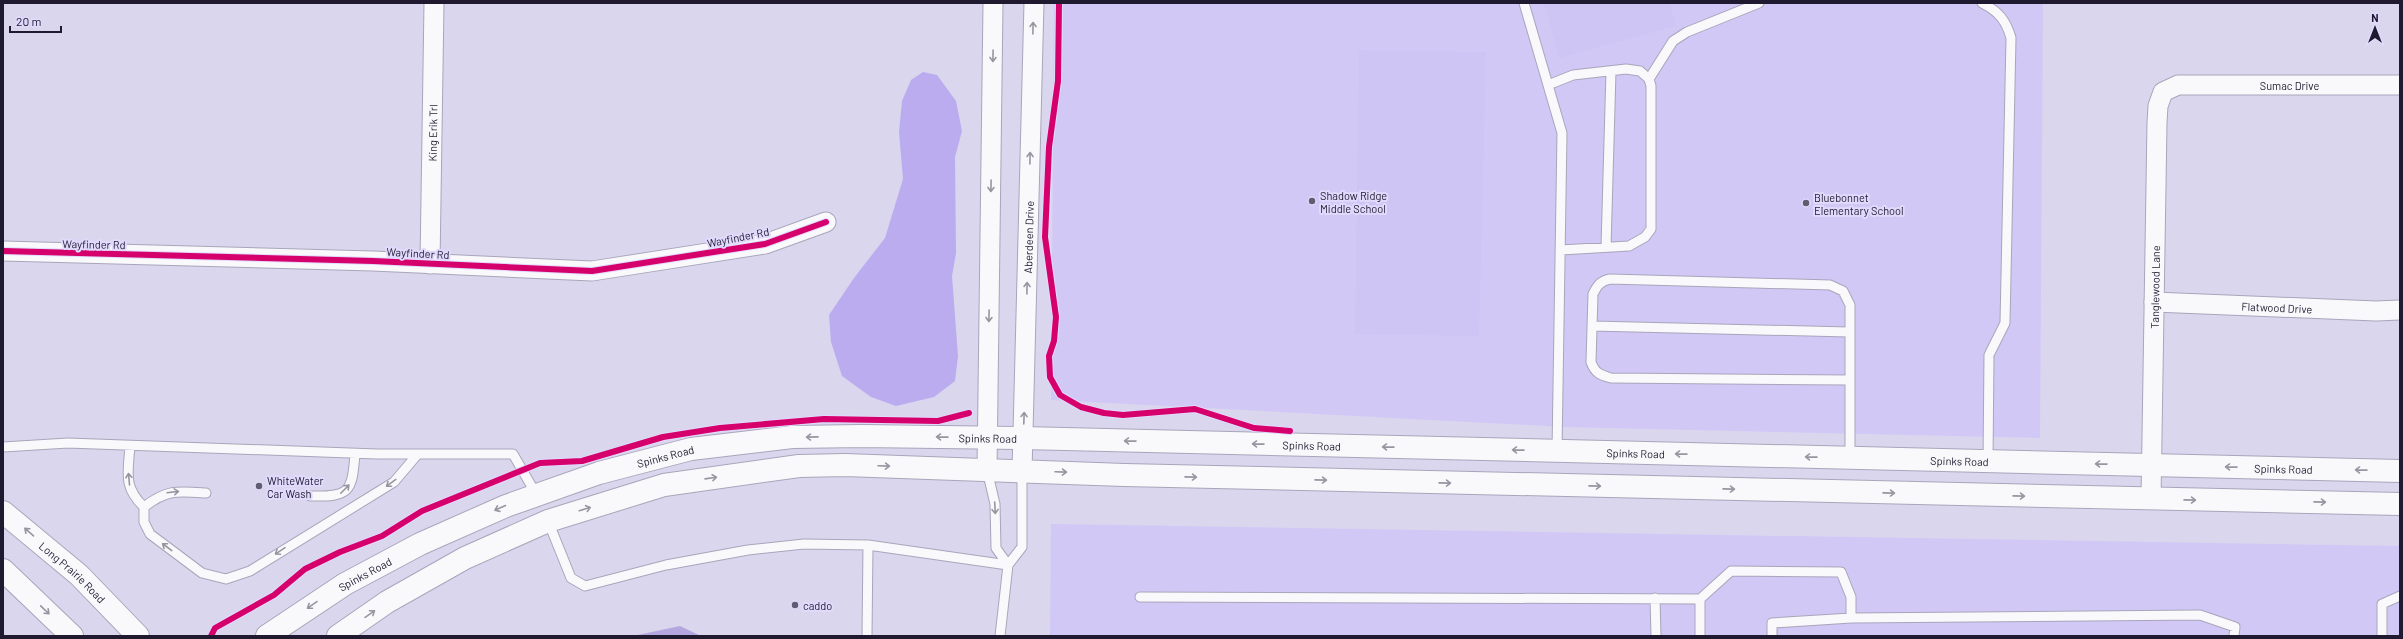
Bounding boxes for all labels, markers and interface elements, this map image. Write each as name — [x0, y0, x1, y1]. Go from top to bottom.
scale bar — [10, 8, 61, 34]
north arrow — [2355, 8, 2395, 48]
text: N — [2371, 11, 2379, 24]
text: 20 m — [16, 14, 42, 28]
one-way arrow — [1030, 22, 1037, 35]
one-way arrow — [989, 49, 997, 62]
street label: Sumac Drive — [2260, 79, 2319, 92]
street label: King Erik Trl — [425, 104, 439, 162]
one-way arrow — [1026, 152, 1034, 165]
one-way arrow — [987, 179, 995, 192]
place label: Shadow Ridge Middle School — [1320, 189, 1387, 215]
place label: Bluebonnet Elementary School — [1814, 191, 1904, 217]
marker: Shadow Ridge Middle School — [1307, 196, 1317, 206]
marker: Bluebonnet Elementary School — [1801, 198, 1811, 208]
street label: Aberdeen Drive — [1021, 200, 1035, 274]
street label: Wayfinder Rd — [706, 225, 770, 249]
street label: Wayfinder Rd — [62, 237, 126, 251]
street label: Wayfinder Rd — [386, 245, 450, 261]
street label: Tanglewood Lane — [2147, 245, 2162, 329]
one-way arrow — [1023, 282, 1031, 295]
street label: Flatwood Drive — [2241, 299, 2313, 315]
one-way arrow — [985, 309, 993, 322]
one-way arrow — [1020, 412, 1027, 425]
street label: Spinks Road — [958, 431, 1017, 444]
one-way arrow — [806, 433, 819, 441]
one-way arrow — [936, 433, 949, 441]
one-way arrow — [1124, 437, 1137, 445]
street label: Spinks Road — [1282, 438, 1341, 452]
one-way arrow — [1252, 440, 1265, 448]
street label: Spinks Road — [635, 442, 695, 469]
one-way arrow — [1382, 443, 1395, 451]
street label: Spinks Road — [1606, 445, 1665, 460]
one-way arrow — [1512, 446, 1525, 454]
one-way arrow — [1675, 450, 1688, 458]
one-way arrow — [1805, 453, 1818, 461]
street label: Spinks Road — [1930, 453, 1989, 468]
one-way arrow — [2095, 460, 2108, 468]
street label: Spinks Road — [2254, 461, 2313, 475]
one-way arrow — [877, 463, 890, 470]
one-way arrow — [2225, 463, 2238, 471]
one-way arrow — [2355, 466, 2368, 474]
one-way arrow — [1054, 468, 1067, 476]
one-way arrow — [125, 473, 132, 486]
one-way arrow — [1184, 473, 1197, 480]
place label: WhiteWater Car Wash — [267, 474, 324, 500]
one-way arrow — [704, 474, 717, 482]
one-way arrow — [1314, 476, 1327, 484]
one-way arrow — [385, 479, 396, 487]
one-way arrow — [1438, 479, 1451, 486]
marker: WhiteWater Car Wash — [254, 481, 264, 491]
one-way arrow — [1588, 482, 1601, 490]
one-way arrow — [340, 484, 350, 494]
one-way arrow — [1722, 485, 1735, 493]
one-way arrow — [166, 488, 179, 496]
one-way arrow — [1882, 489, 1895, 497]
one-way arrow — [2012, 492, 2025, 500]
one-way arrow — [2183, 496, 2196, 504]
one-way arrow — [2313, 498, 2326, 506]
one-way arrow — [991, 501, 999, 514]
one-way arrow — [494, 505, 506, 512]
one-way arrow — [578, 505, 591, 512]
one-way arrow — [24, 528, 34, 537]
street label: Long Prairie Road — [37, 539, 108, 605]
one-way arrow — [161, 542, 172, 551]
one-way arrow — [275, 547, 286, 555]
street label: Spinks Road — [336, 554, 394, 593]
place label: caddo — [803, 599, 832, 612]
marker: caddo — [790, 600, 800, 610]
one-way arrow — [306, 601, 317, 609]
one-way arrow — [40, 605, 50, 615]
one-way arrow — [364, 610, 375, 618]

